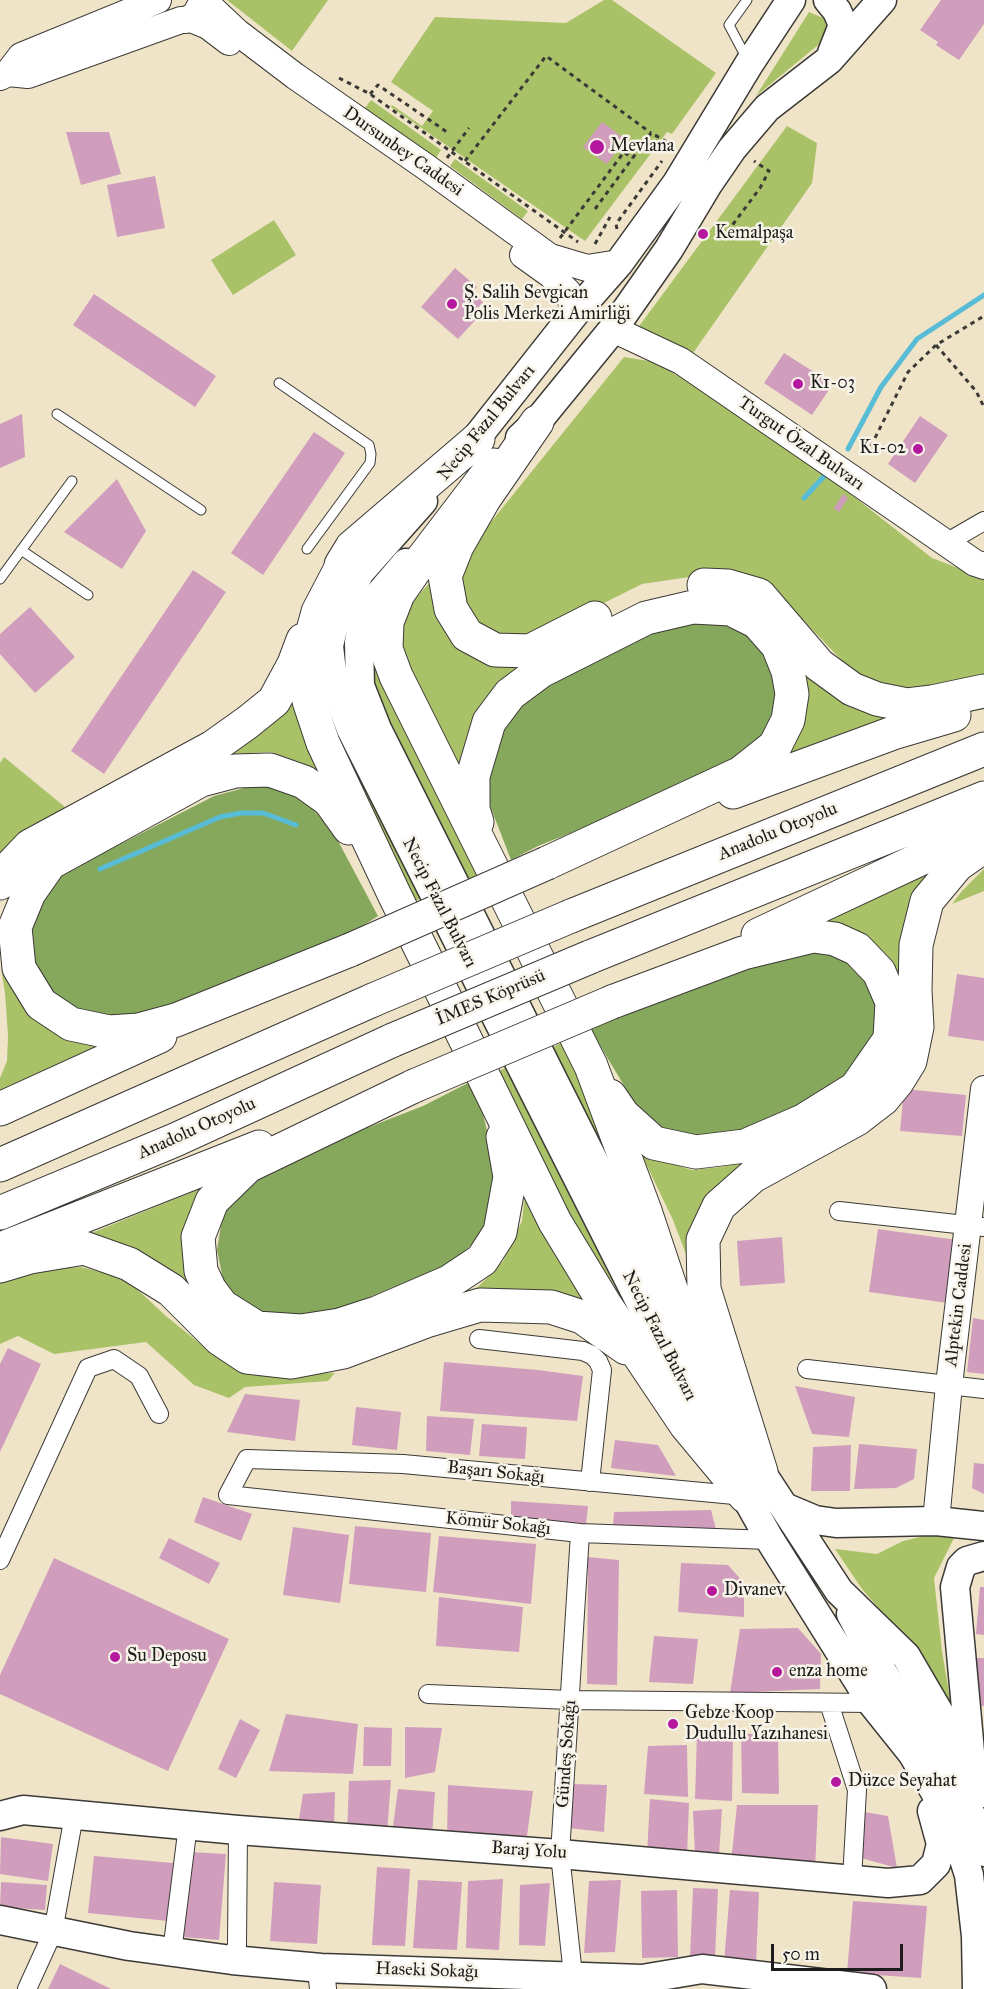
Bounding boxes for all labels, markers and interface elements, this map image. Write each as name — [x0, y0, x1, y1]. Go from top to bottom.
street label: Dursunbey Caddesi — [339, 102, 467, 202]
place label: Mevlana — [610, 136, 674, 158]
marker: Mevlana — [588, 138, 606, 156]
place label: Kemalpaşa — [715, 223, 793, 245]
marker: Kemalpaşa — [696, 227, 710, 241]
place label: Ş. Salih Sevgican Polis Merkezi Amirliği — [464, 283, 631, 326]
marker: Ş. Salih Sevgican Polis Merkezi Amirliği — [445, 297, 459, 311]
street label: Necip Fazıl Bulvarı — [434, 361, 540, 485]
place label: K1-03 — [810, 373, 855, 395]
marker: K1-03 — [791, 377, 805, 391]
street label: Turgut Özal Bulvarı — [734, 392, 868, 496]
place label: K1-02 — [859, 438, 906, 460]
marker: K1-02 — [911, 442, 925, 456]
street label: Anadolu Otoyolu — [715, 798, 841, 866]
street label: Necip Fazıl Bulvarı — [397, 834, 481, 972]
street label: İMES Köprüsü — [433, 965, 549, 1031]
street label: Anadolu Otoyolu — [135, 1093, 259, 1165]
street label: Alptekin Caddesi — [941, 1242, 977, 1368]
street label: Necip Fazıl Bulvarı — [617, 1267, 701, 1405]
street label: Başarı Sokağı — [446, 1457, 546, 1489]
street label: Kömür Sokağı — [444, 1508, 552, 1540]
place label: Divanev — [724, 1580, 785, 1602]
marker: Divanev — [705, 1584, 719, 1598]
place label: Su Deposu — [127, 1646, 207, 1668]
marker: Su Deposu — [108, 1650, 122, 1664]
place label: enza home — [789, 1661, 868, 1683]
marker: enza home — [770, 1665, 784, 1679]
street label: Gündeş Sokağı — [552, 1699, 582, 1809]
place label: Gebze Koop Dudullu Yazıhanesi — [685, 1703, 828, 1746]
marker: Gebze Koop Dudullu Yazıhanesi — [666, 1717, 680, 1731]
place label: Düzce Seyahat — [848, 1771, 957, 1793]
marker: Düzce Seyahat — [829, 1775, 843, 1789]
street label: Baraj Yolu — [490, 1838, 568, 1864]
scale bar — [774, 1932, 906, 1970]
text: 50 m — [782, 1943, 820, 1965]
street label: Haseki Sokağı — [375, 1958, 479, 1984]

